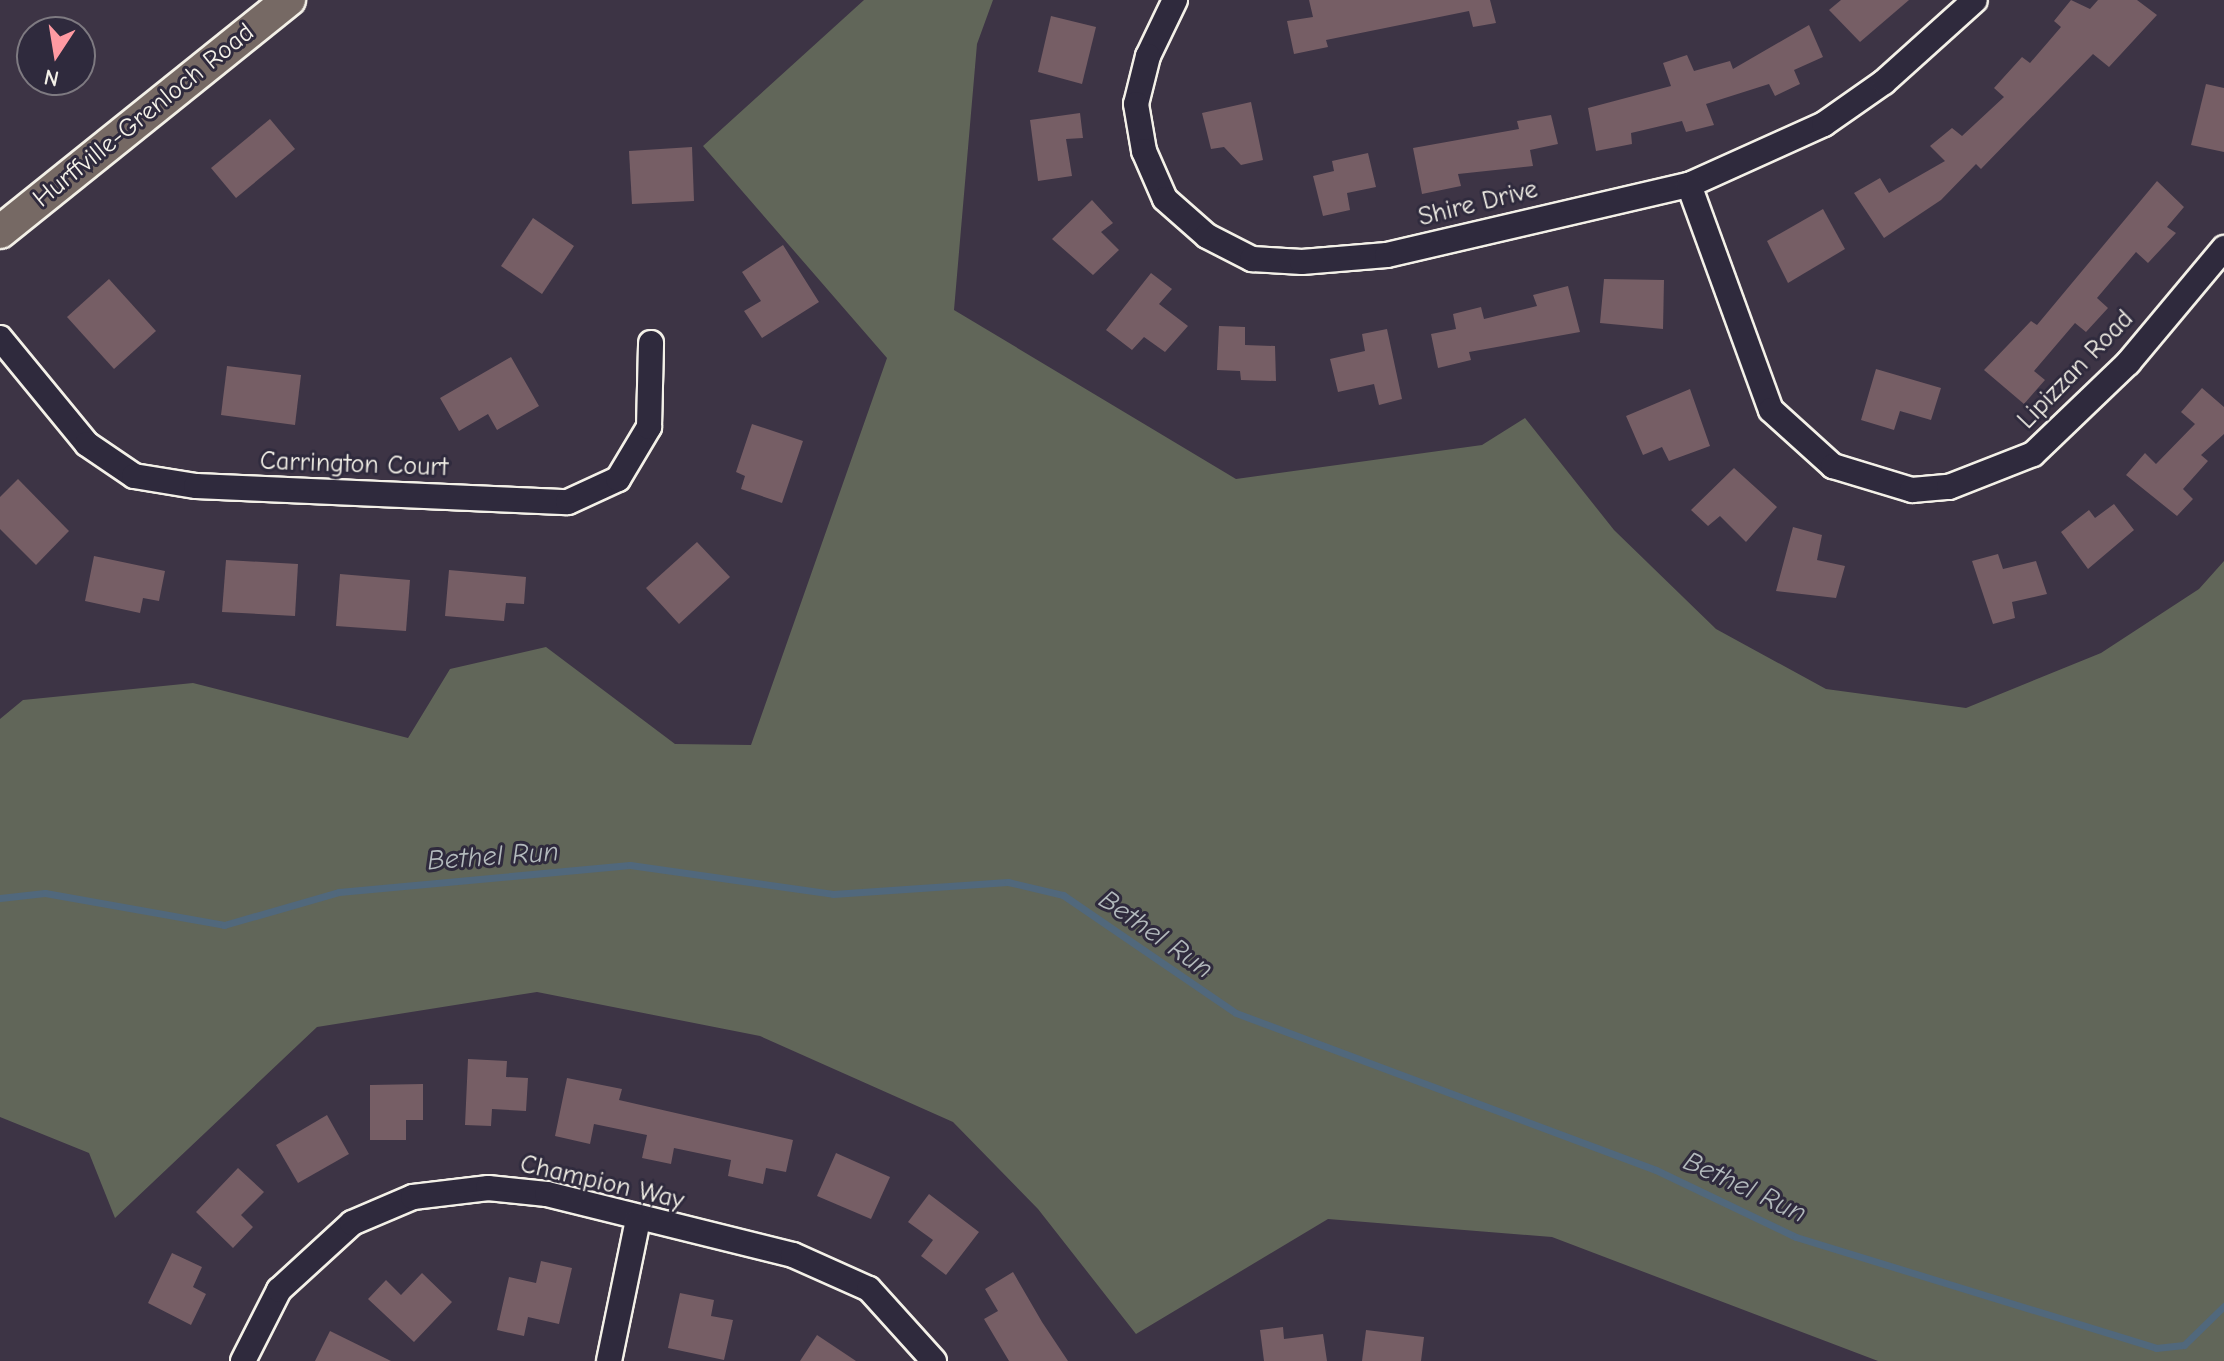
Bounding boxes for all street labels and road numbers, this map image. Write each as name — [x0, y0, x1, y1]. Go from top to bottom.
street label: Hurffville-Grenloch Road — [27, 17, 261, 215]
street label: Shire Drive — [1415, 174, 1541, 234]
street label: Lipizzan Road — [2012, 304, 2140, 436]
street label: Carrington Court — [259, 446, 449, 484]
street label: Champion Way — [517, 1149, 687, 1217]

